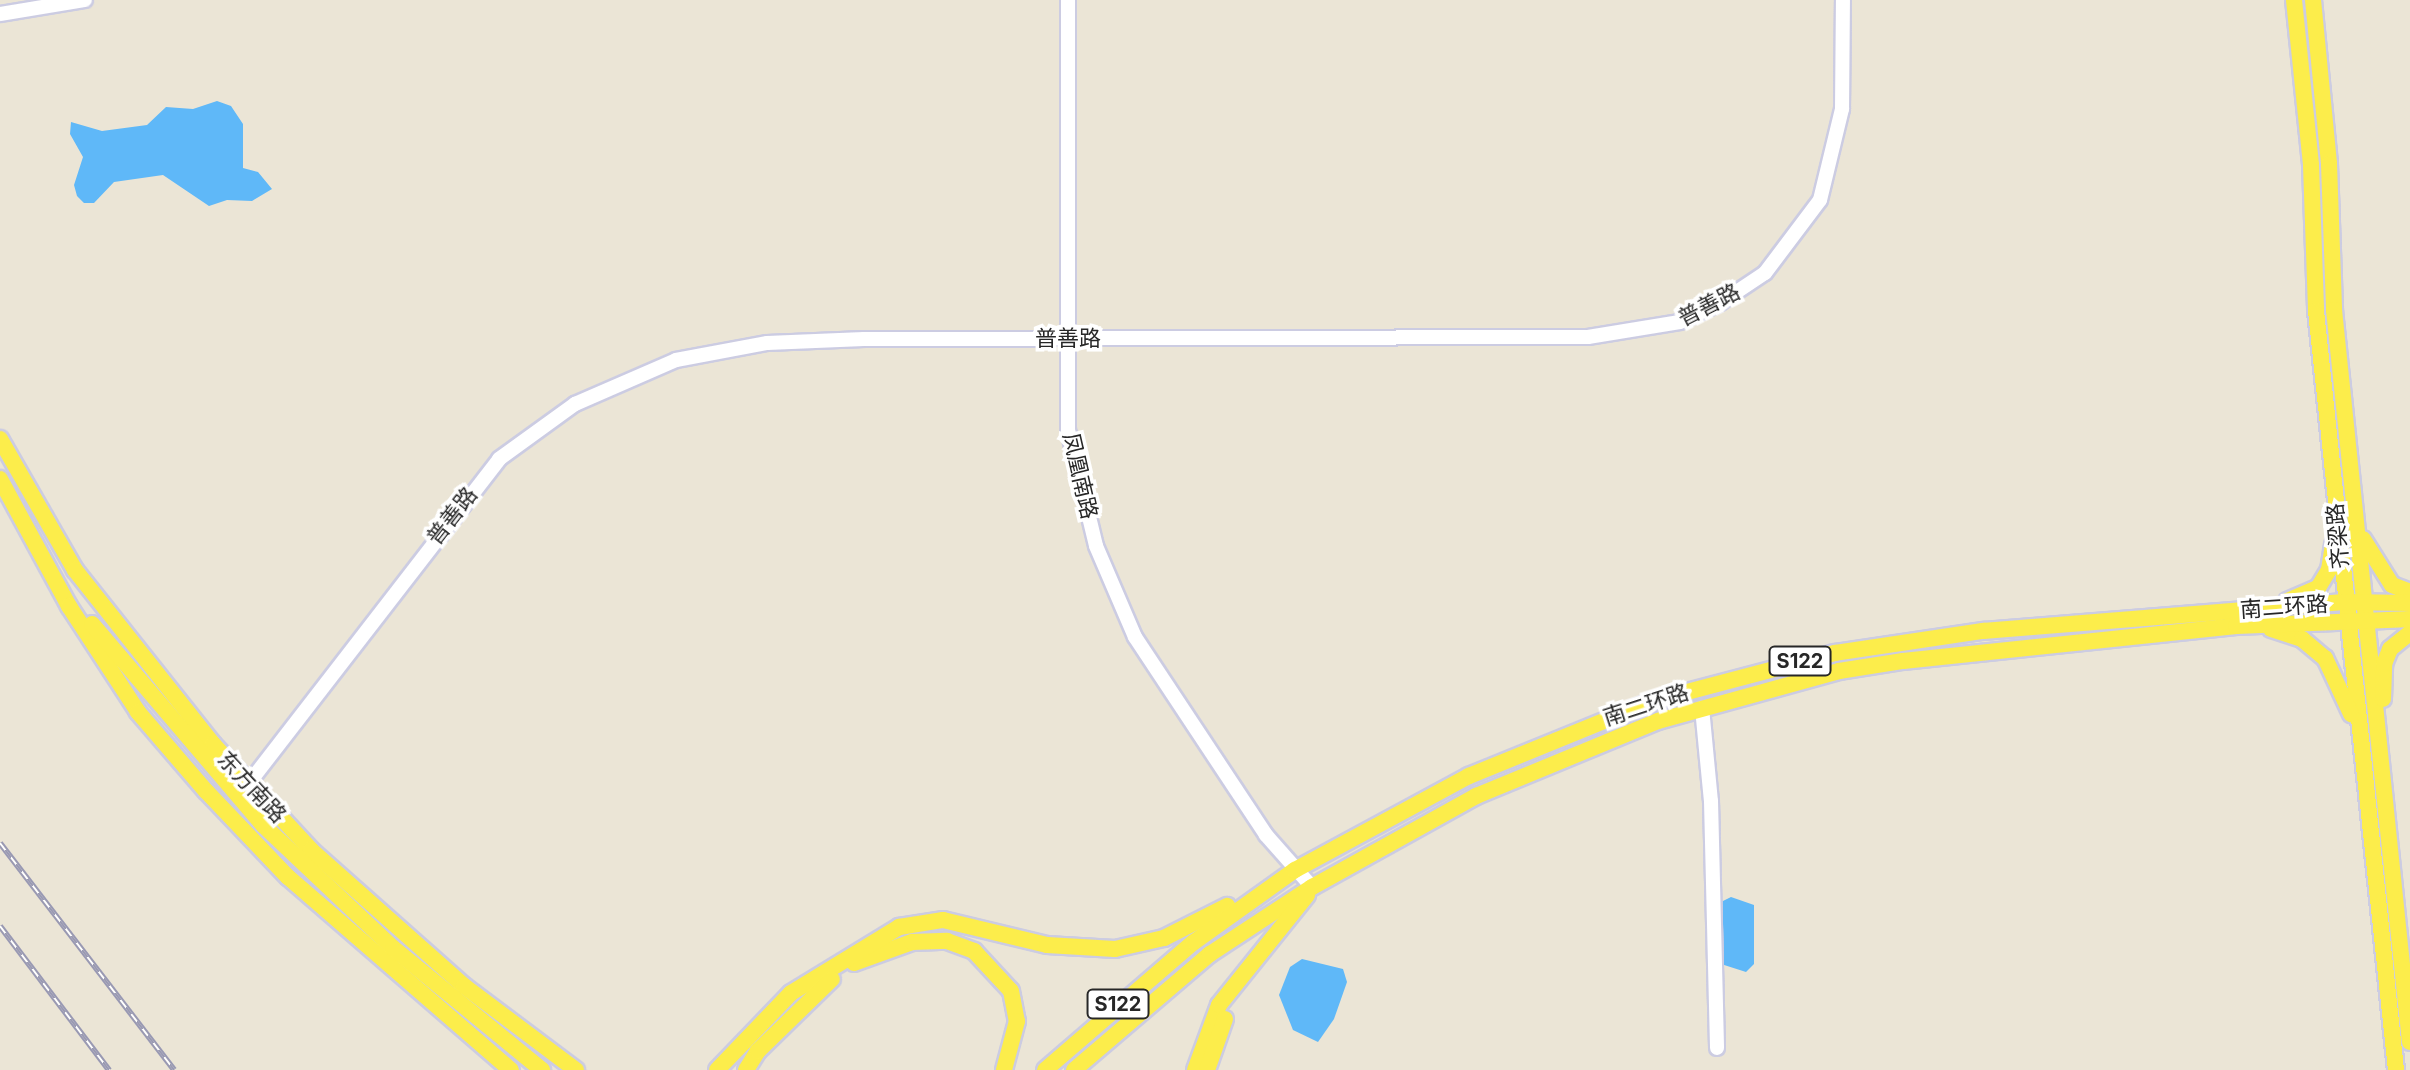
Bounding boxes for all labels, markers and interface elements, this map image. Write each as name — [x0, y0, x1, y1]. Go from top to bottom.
street label: 普善路 — [1674, 278, 1744, 332]
street label: 普善路 — [1035, 326, 1101, 352]
street label: 凤凰南路 — [1057, 430, 1103, 522]
street label: 普善路 — [421, 482, 483, 550]
street label: 齐梁路 — [2322, 502, 2354, 570]
street label: 南二环路 — [2239, 591, 2329, 623]
road number: S122 — [1768, 645, 1832, 677]
street label: 南二环路 — [1600, 679, 1692, 731]
street label: 东方南路 — [212, 746, 292, 828]
road number: S122 — [1086, 988, 1150, 1020]

